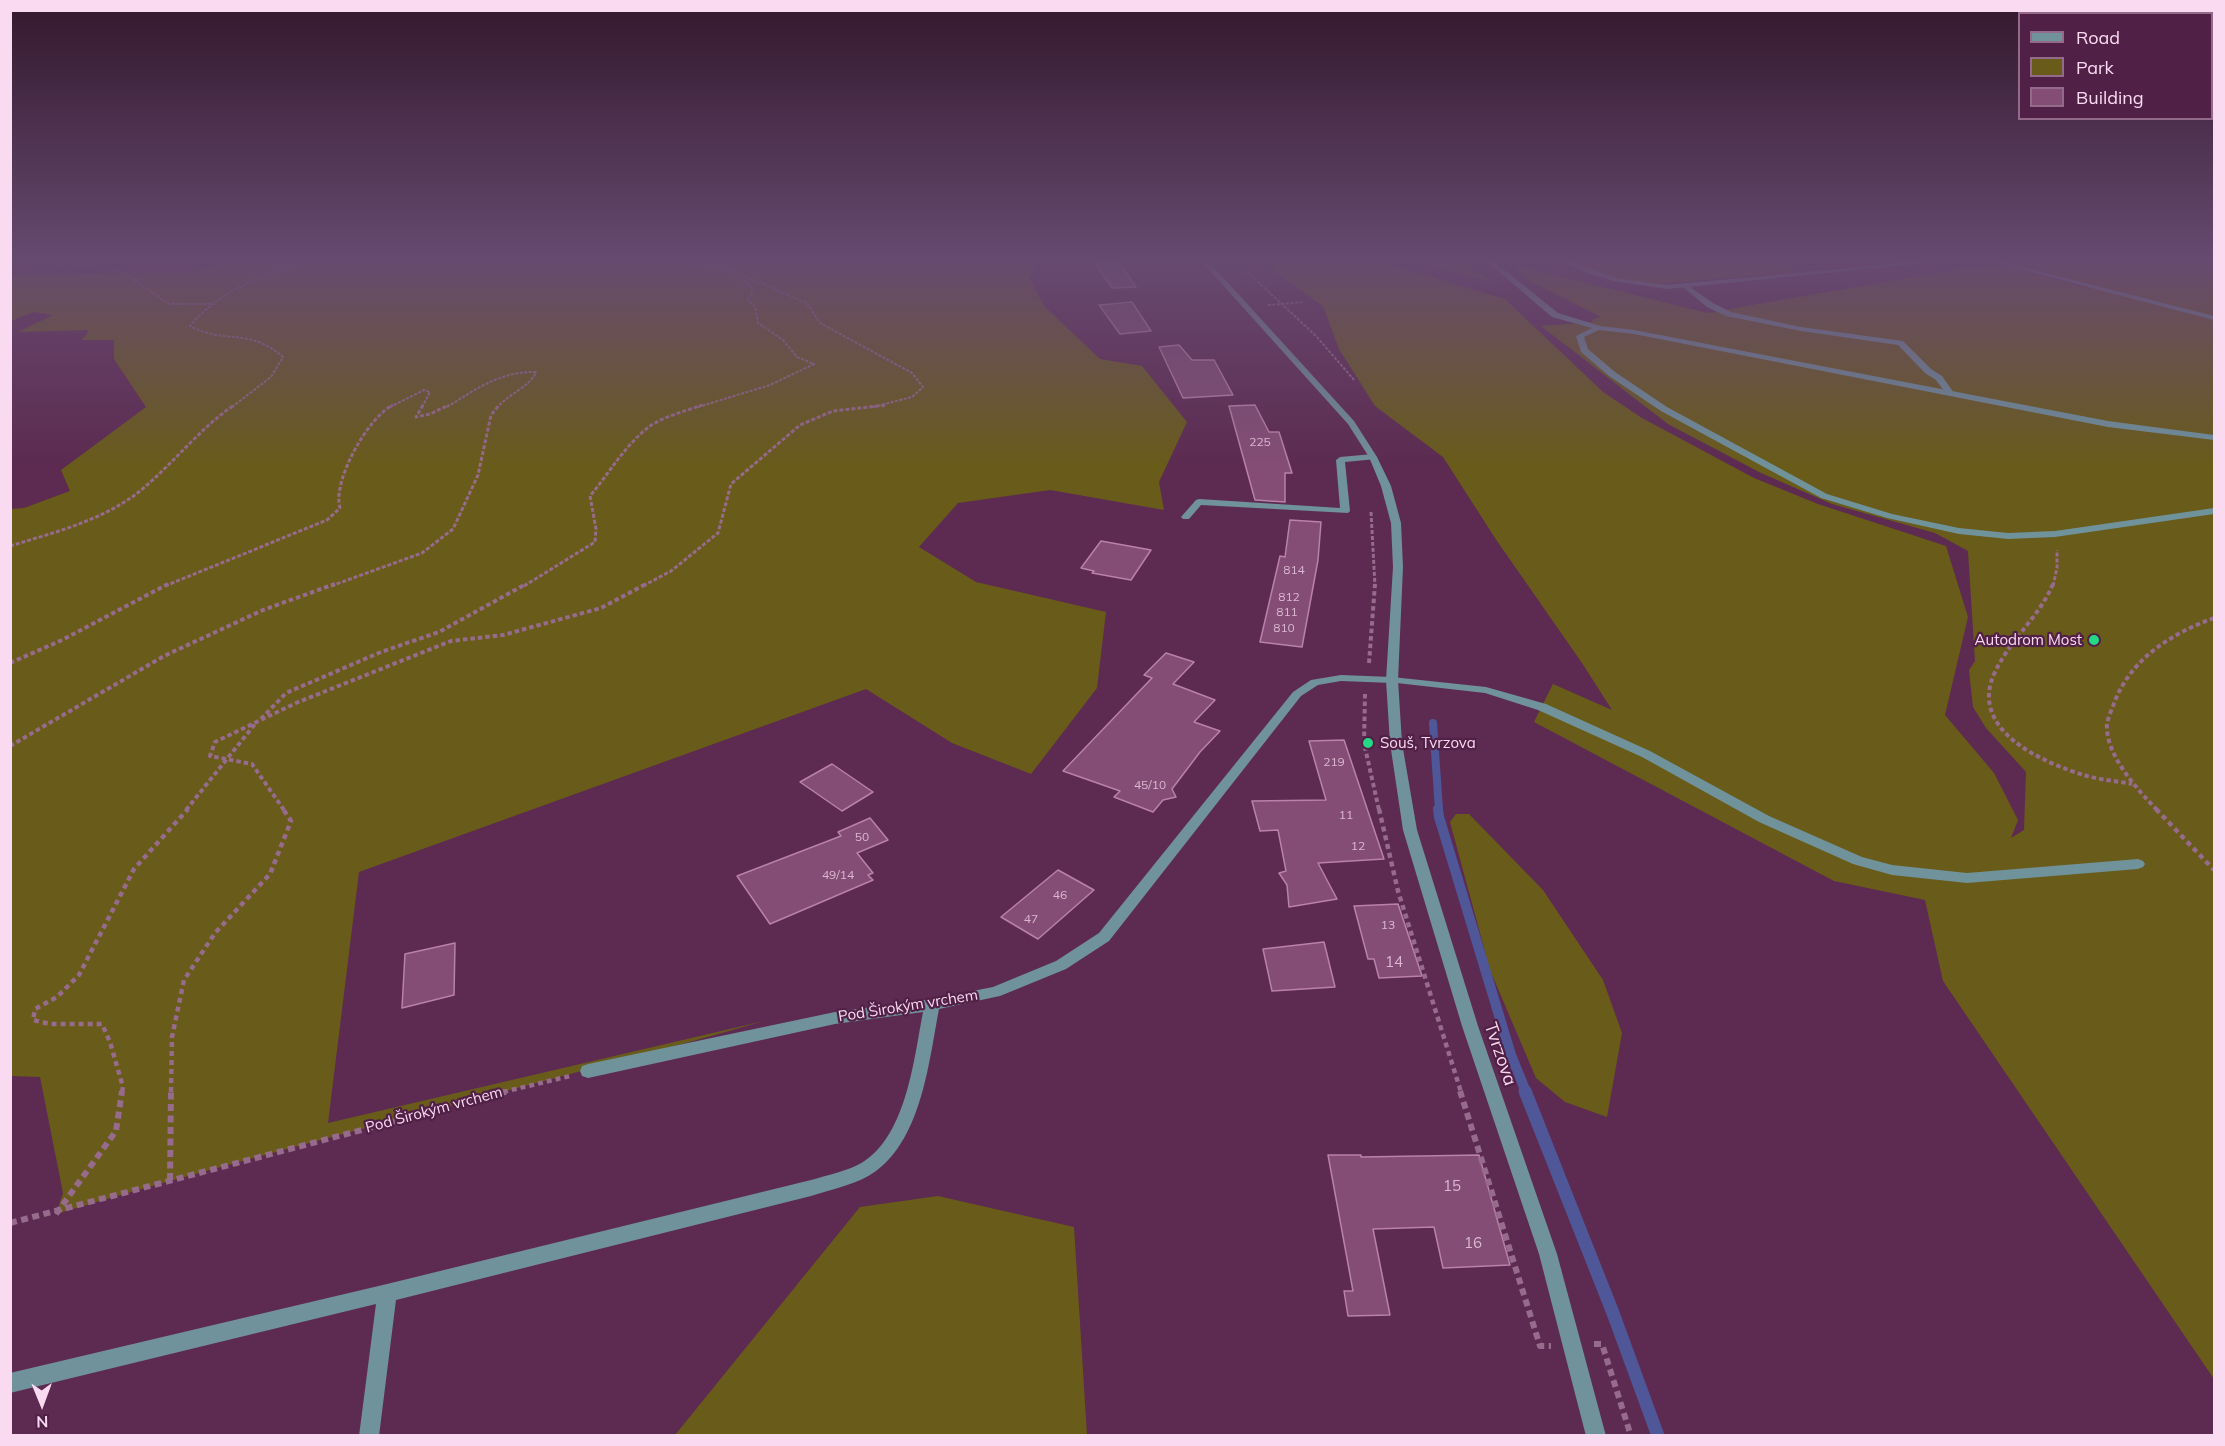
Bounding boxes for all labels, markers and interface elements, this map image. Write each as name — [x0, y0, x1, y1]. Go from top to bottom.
legend — [2018, 12, 2213, 120]
text: Road — [2076, 26, 2120, 49]
text: Park — [2076, 56, 2114, 79]
text: Building — [2076, 86, 2144, 109]
house number: 225 — [1249, 435, 1271, 449]
house number: 814 — [1283, 563, 1305, 577]
house number: 812 — [1278, 590, 1300, 604]
house number: 811 — [1276, 605, 1298, 619]
house number: 810 — [1273, 621, 1295, 635]
place label: Autodrom Most — [1975, 631, 2082, 649]
marker: Autodrom Most — [2087, 633, 2101, 647]
place label: Souš, Tvrzova — [1380, 734, 1476, 752]
marker: Souš, Tvrzova — [1361, 736, 1375, 750]
house number: 219 — [1323, 755, 1345, 769]
house number: 45/10 — [1134, 778, 1166, 792]
house number: 11 — [1339, 808, 1353, 822]
house number: 50 — [855, 830, 869, 844]
house number: 12 — [1351, 839, 1365, 853]
house number: 49/14 — [822, 868, 854, 882]
house number: 46 — [1053, 888, 1067, 902]
house number: 47 — [1024, 912, 1038, 926]
house number: 13 — [1381, 918, 1395, 932]
house number: 14 — [1385, 953, 1403, 971]
street label: Pod Širokým vrchem — [837, 986, 979, 1026]
street label: Tvrzova — [1479, 1020, 1521, 1088]
street label: Pod Širokým vrchem — [364, 1083, 504, 1137]
house number: 15 — [1443, 1177, 1461, 1195]
house number: 16 — [1464, 1234, 1482, 1252]
north arrow — [12, 1374, 72, 1434]
text: N — [36, 1412, 49, 1432]

